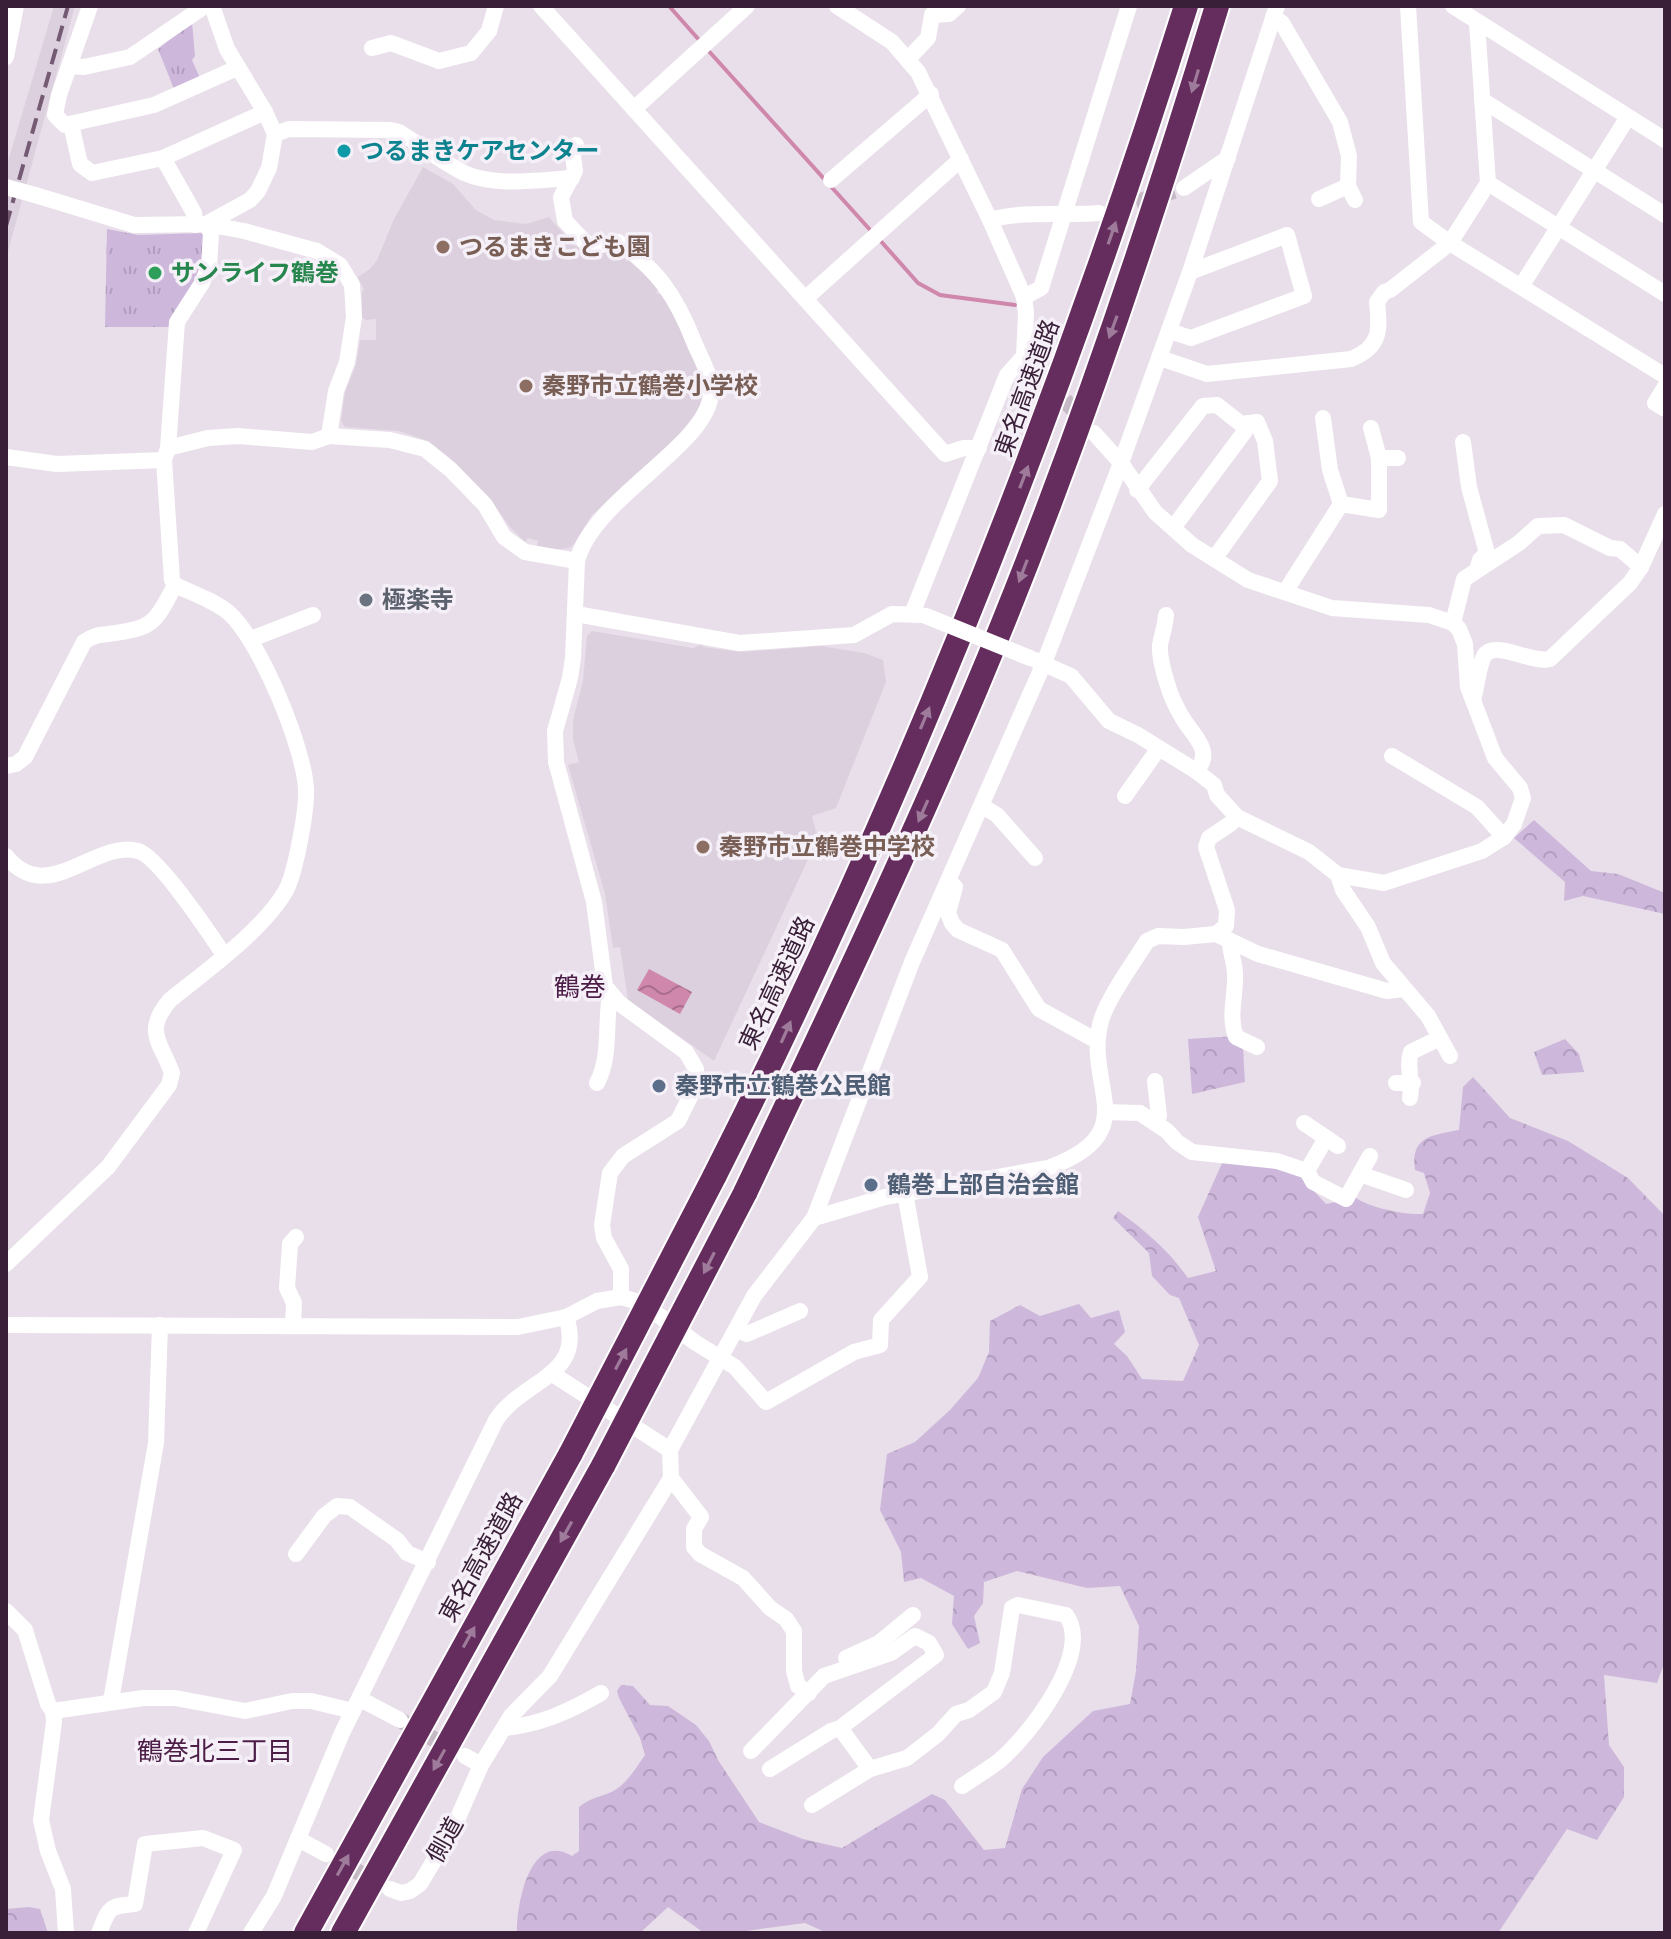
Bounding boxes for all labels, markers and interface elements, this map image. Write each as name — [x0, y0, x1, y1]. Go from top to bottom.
one-way arrow — [1188, 69, 1200, 93]
place label: つるまきケアセンター — [360, 133, 600, 168]
marker: つるまきケアセンター — [335, 142, 353, 160]
one-way arrow — [1106, 220, 1119, 244]
place label: つるまきこども園 — [459, 229, 651, 264]
marker: つるまきこども園 — [434, 238, 452, 256]
place label: サンライフ鶴巻 — [171, 255, 339, 290]
marker: サンライフ鶴巻 — [146, 264, 164, 282]
street label: 東名高速道路 — [985, 314, 1068, 461]
one-way arrow — [1106, 316, 1119, 340]
place label: 秦野市立鶴巻小学校 — [542, 368, 758, 403]
marker: 秦野市立鶴巻小学校 — [517, 377, 535, 395]
one-way arrow — [1018, 465, 1031, 489]
one-way arrow — [1016, 559, 1029, 583]
place label: 極楽寺 — [382, 582, 454, 617]
marker: 極楽寺 — [357, 591, 375, 609]
one-way arrow — [919, 706, 932, 730]
one-way arrow — [916, 799, 929, 823]
place label: 秦野市立鶴巻中学校 — [719, 829, 935, 864]
marker: 秦野市立鶴巻中学校 — [694, 838, 712, 856]
street label: 東名高速道路 — [730, 910, 823, 1055]
district label: 鶴巻 — [554, 968, 606, 1006]
one-way arrow — [779, 1021, 793, 1044]
place label: 秦野市立鶴巻公民館 — [675, 1068, 891, 1103]
marker: 秦野市立鶴巻公民館 — [650, 1077, 668, 1095]
place label: 鶴巻上部自治会館 — [887, 1167, 1079, 1202]
marker: 鶴巻上部自治会館 — [862, 1176, 880, 1194]
one-way arrow — [703, 1251, 716, 1274]
one-way arrow — [613, 1348, 627, 1370]
street label: 東名高速道路 — [430, 1485, 531, 1628]
one-way arrow — [559, 1521, 573, 1544]
one-way arrow — [462, 1626, 476, 1648]
district label: 鶴巻北三丁目 — [137, 1732, 293, 1770]
one-way arrow — [432, 1748, 446, 1771]
street label: 側道 — [418, 1810, 472, 1869]
one-way arrow — [337, 1853, 350, 1876]

